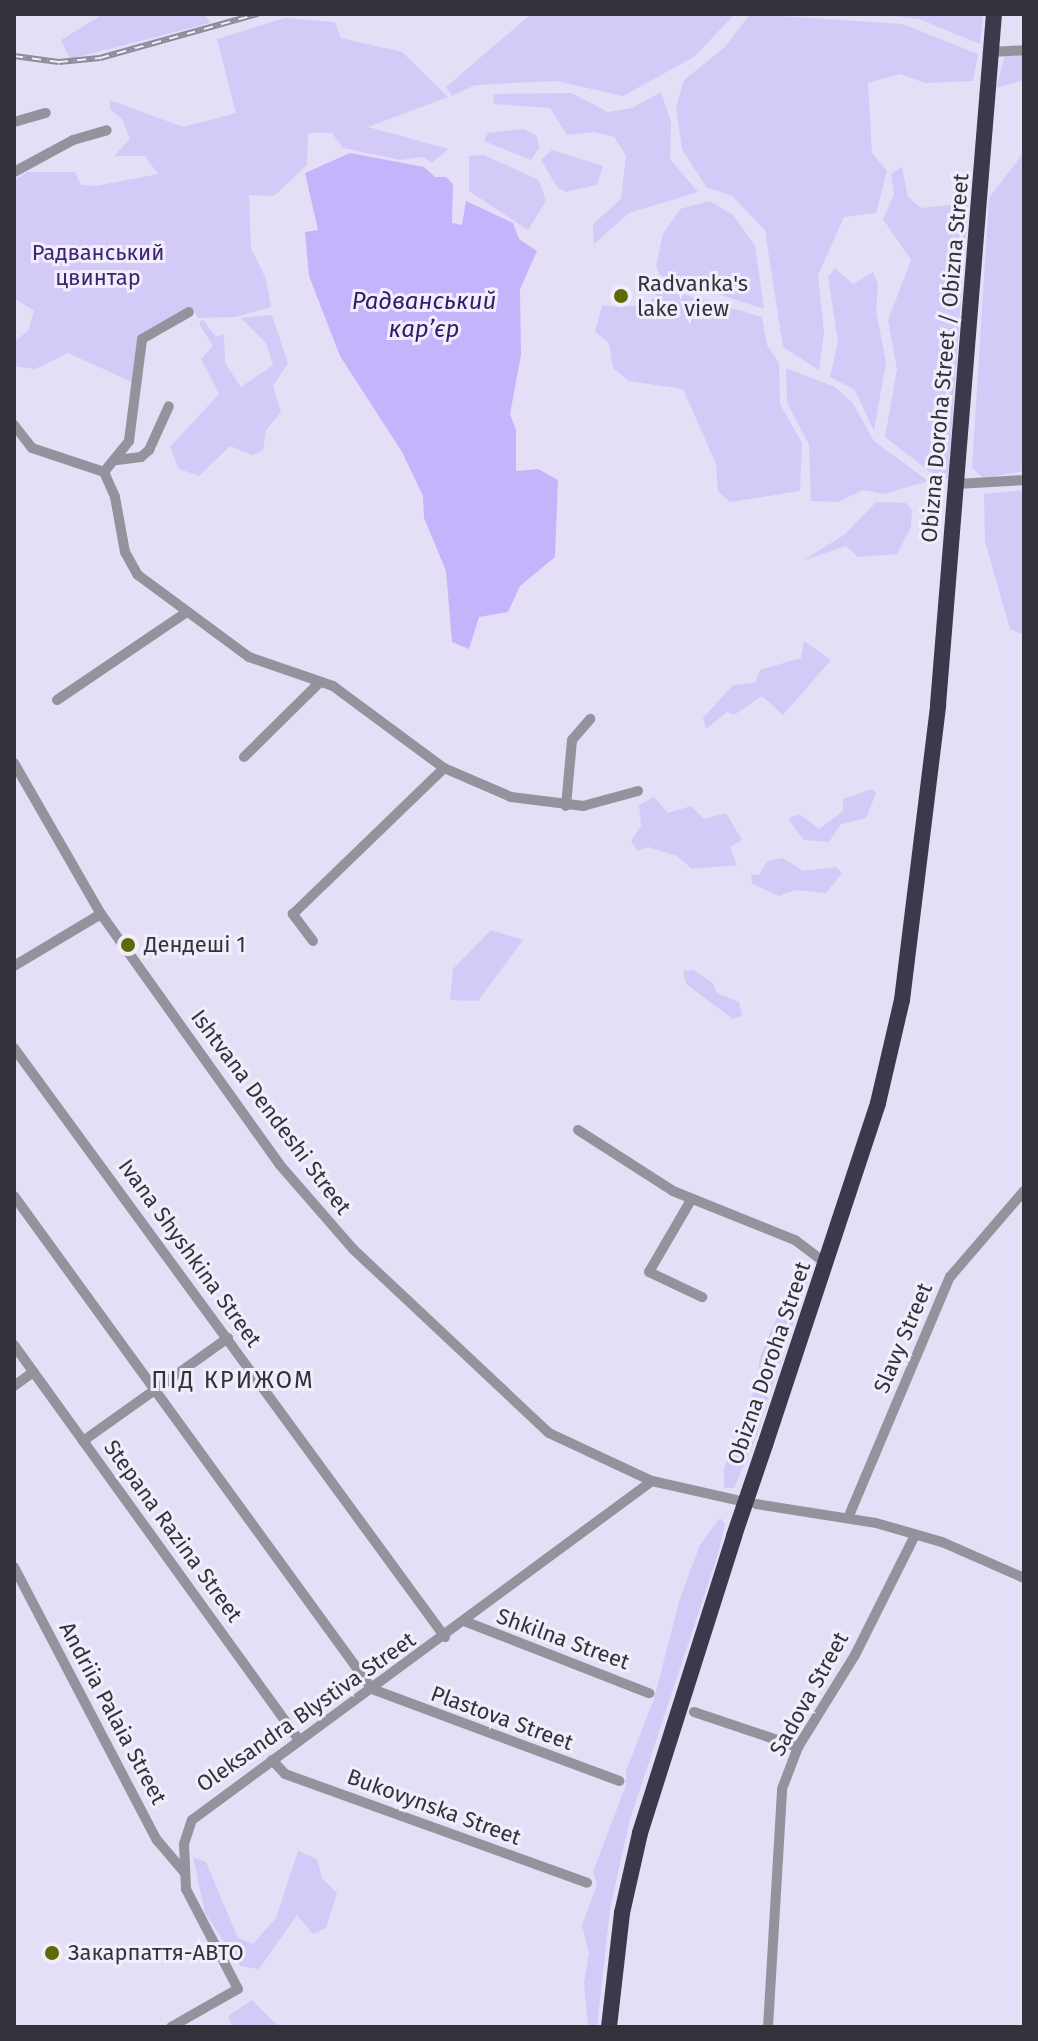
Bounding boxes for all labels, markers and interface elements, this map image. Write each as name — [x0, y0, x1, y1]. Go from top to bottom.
street label: Obizna Doroha Street / Obizna Street — [916, 172, 974, 544]
park label: Радванський цвинтар — [32, 239, 164, 290]
place label: Radvanka's lake view — [637, 270, 748, 322]
marker: Radvanka's lake view — [612, 287, 630, 305]
water label: Радванський карʼєр — [352, 288, 496, 344]
place label: Дендеші 1 — [144, 932, 246, 958]
marker: Дендеші 1 — [119, 936, 137, 954]
street label: Ishtvana Dendeshi Street — [185, 1004, 357, 1220]
street label: Ivana Shyshkina Street — [113, 1154, 267, 1352]
street label: Obizna Doroha Street — [722, 1258, 816, 1468]
street label: Slavy Street — [868, 1279, 938, 1397]
district label: ПІД КРИЖОМ — [151, 1367, 315, 1395]
street label: Stepana Razina Street — [98, 1435, 248, 1627]
street label: Shkilna Street — [493, 1603, 633, 1675]
street label: Andriia Palaia Street — [54, 1617, 172, 1809]
street label: Oleksandra Blystiva Street — [192, 1626, 420, 1798]
street label: Sadova Street — [764, 1627, 854, 1761]
street label: Plastova Street — [427, 1680, 577, 1756]
street label: Bukovynska Street — [343, 1763, 525, 1851]
place label: Закарпаття-АВТО — [68, 1940, 244, 1966]
marker: Закарпаття-АВТО — [43, 1944, 61, 1962]

